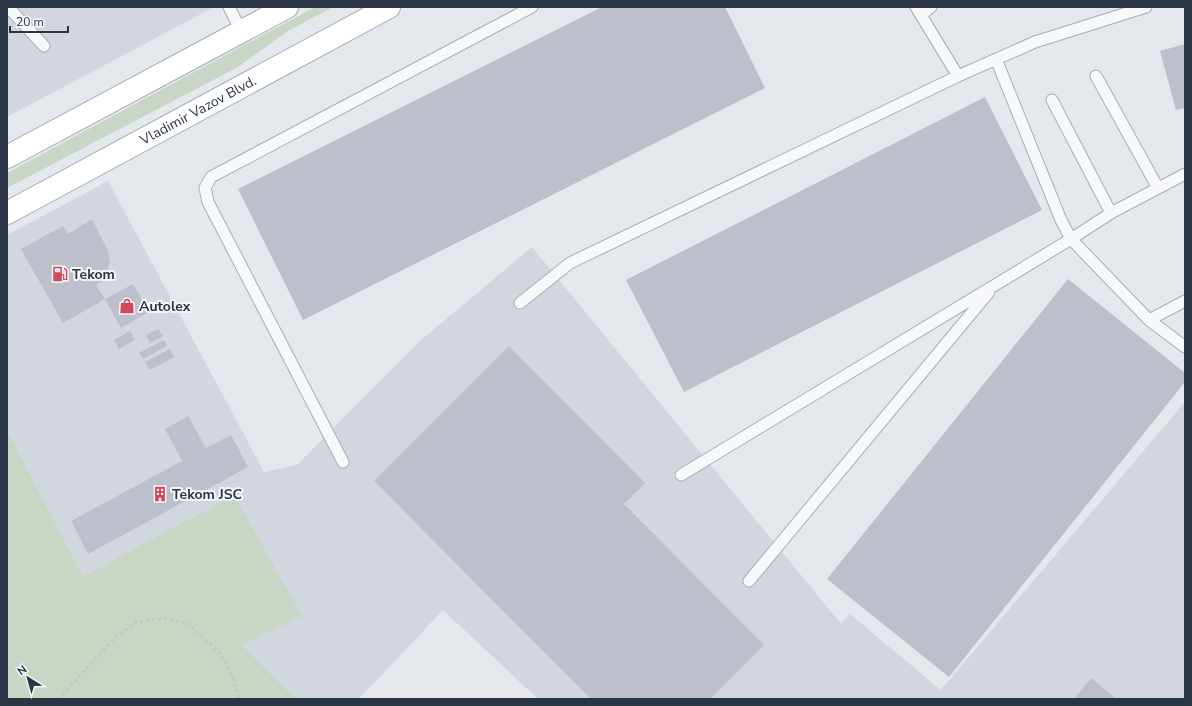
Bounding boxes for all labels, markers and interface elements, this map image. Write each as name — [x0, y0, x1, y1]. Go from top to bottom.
scale bar — [10, 8, 68, 34]
text: 20 m — [16, 14, 44, 30]
street label: Vladimir Vazov Blvd. — [136, 71, 260, 150]
fuel station icon: Tekom — [51, 265, 69, 283]
place label: Tekom — [72, 265, 115, 284]
shop icon: Autolex — [118, 297, 136, 315]
place label: Autolex — [139, 297, 191, 316]
building icon: Tekom JSC — [151, 485, 169, 503]
place label: Tekom JSC — [172, 485, 242, 504]
north arrow — [8, 658, 48, 698]
text: N — [14, 662, 30, 679]

